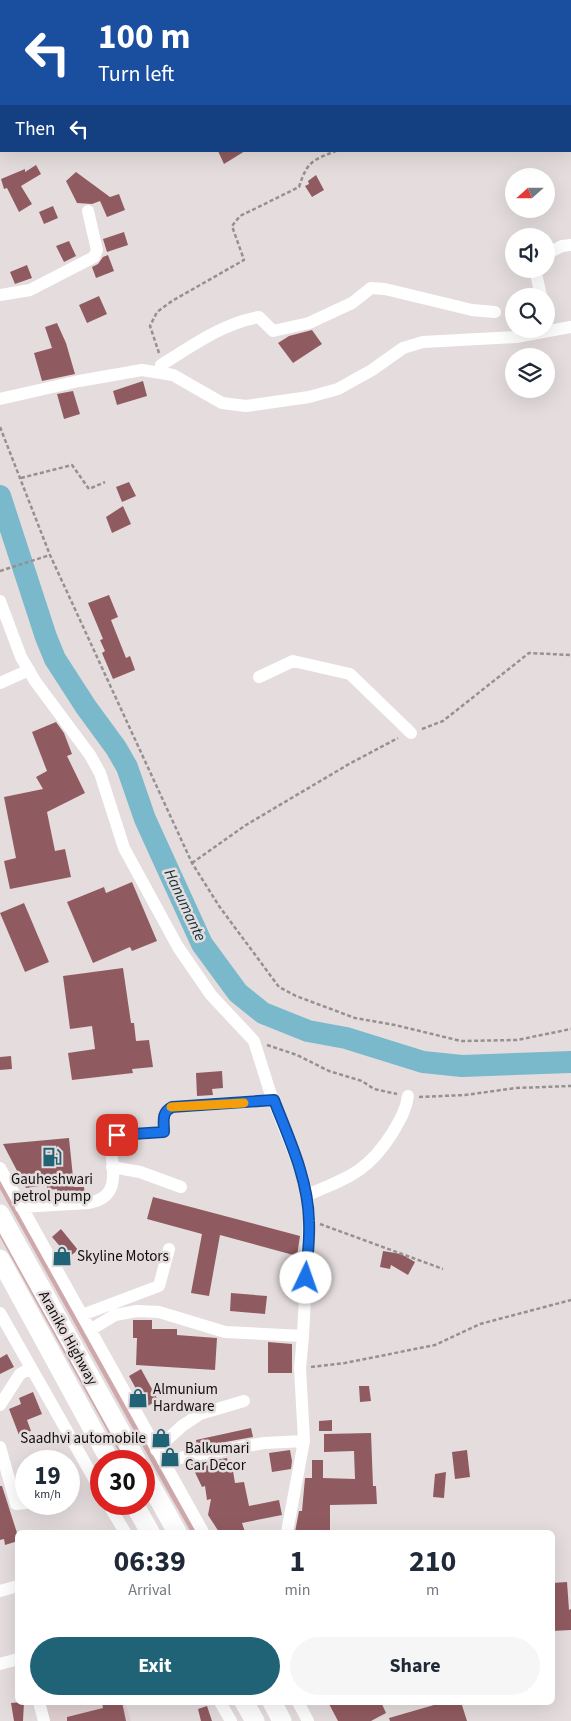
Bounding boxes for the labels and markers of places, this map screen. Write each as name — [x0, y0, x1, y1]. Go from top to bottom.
pin — [96, 1114, 138, 1156]
fuel station icon: Gauheshwari petrol pump — [41, 1146, 63, 1168]
place label: Gauheshwari petrol pump — [11, 1169, 93, 1207]
shop icon: Skyline Motors — [51, 1245, 73, 1267]
place label: Skyline Motors — [77, 1246, 169, 1267]
place label: Almunium Hardware — [153, 1379, 218, 1417]
shop icon: Almunium Hardware — [127, 1387, 149, 1409]
shop icon: Saadhvi automobile — [150, 1427, 172, 1449]
place label: Saadhvi automobile — [20, 1428, 146, 1449]
place label: Balkumari Car Decor — [185, 1438, 249, 1476]
shop icon: Balkumari Car Decor — [159, 1446, 181, 1468]

